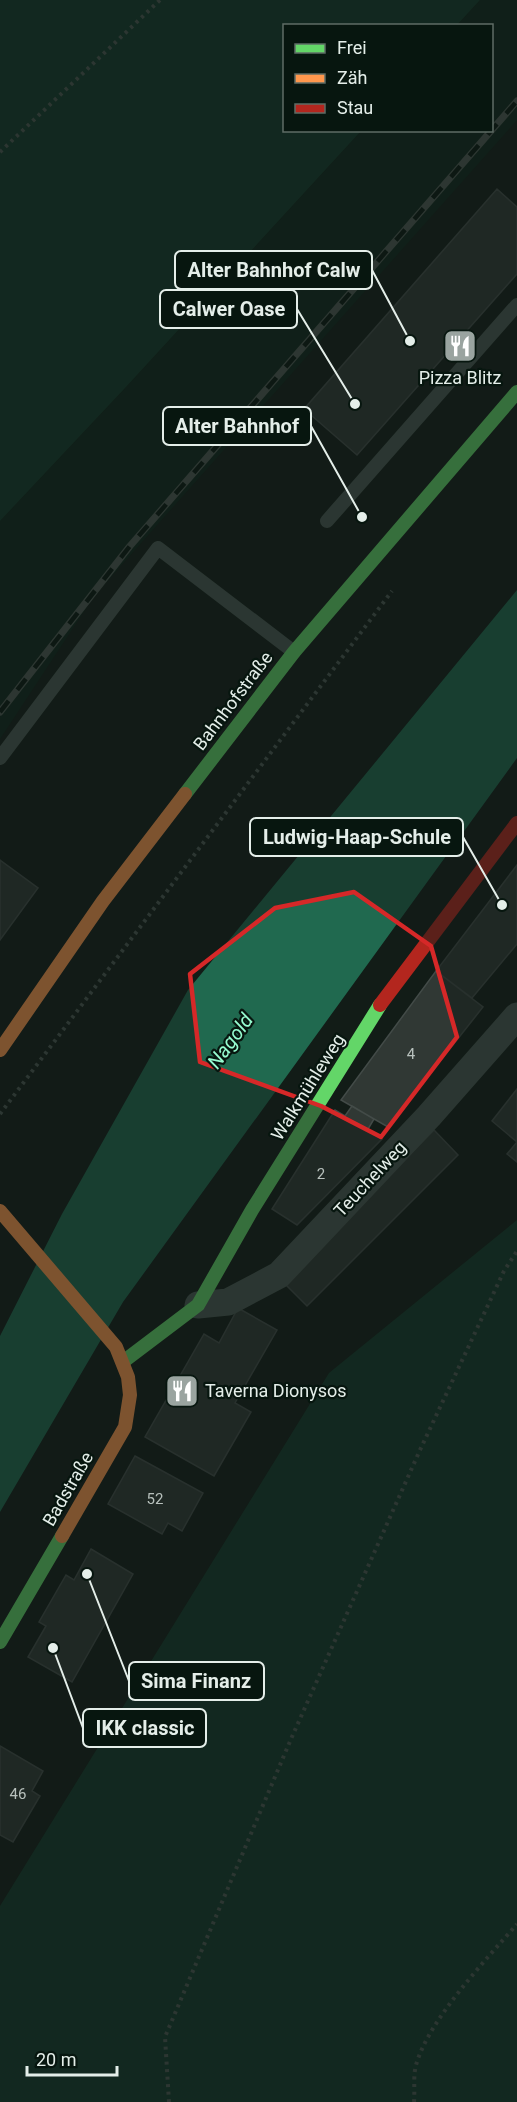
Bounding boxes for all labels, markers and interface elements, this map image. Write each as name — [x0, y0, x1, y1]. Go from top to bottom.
legend — [283, 24, 493, 132]
text: Frei — [337, 37, 367, 58]
text: Zäh — [337, 67, 368, 88]
text: Stau — [337, 97, 373, 118]
callout: Alter Bahnhof Calw — [175, 251, 372, 289]
text: Alter Bahnhof Calw — [188, 258, 361, 282]
callout: Calwer Oase — [160, 290, 297, 328]
text: Calwer Oase — [173, 297, 285, 321]
restaurant icon: Pizza Blitz — [442, 328, 478, 364]
place label: Pizza Blitz — [419, 367, 501, 388]
callout: Alter Bahnhof — [163, 407, 311, 445]
text: Alter Bahnhof — [175, 414, 300, 438]
street label: Bahnhofstraße — [189, 647, 277, 754]
callout: Ludwig-Haap-Schule — [250, 818, 463, 856]
text: Ludwig-Haap-Schule — [263, 825, 451, 849]
water label: Nagold — [202, 1008, 259, 1073]
street label: Walkmühleweg — [266, 1030, 349, 1144]
house number: 4 — [407, 1045, 416, 1063]
street label: Teuchelweg — [329, 1136, 410, 1221]
house number: 2 — [317, 1165, 325, 1183]
restaurant icon: Taverna Dionysos — [164, 1373, 200, 1409]
place label: Taverna Dionysos — [205, 1380, 347, 1401]
street label: Badstraße — [38, 1448, 97, 1530]
house number: 52 — [147, 1490, 163, 1508]
callout: Sima Finanz — [129, 1662, 264, 1700]
text: Sima Finanz — [141, 1669, 251, 1693]
callout: IKK classic — [83, 1709, 206, 1747]
text: IKK classic — [96, 1716, 194, 1740]
house number: 46 — [10, 1785, 26, 1803]
scale bar — [27, 2039, 117, 2077]
text: 20 m — [36, 2049, 76, 2070]

